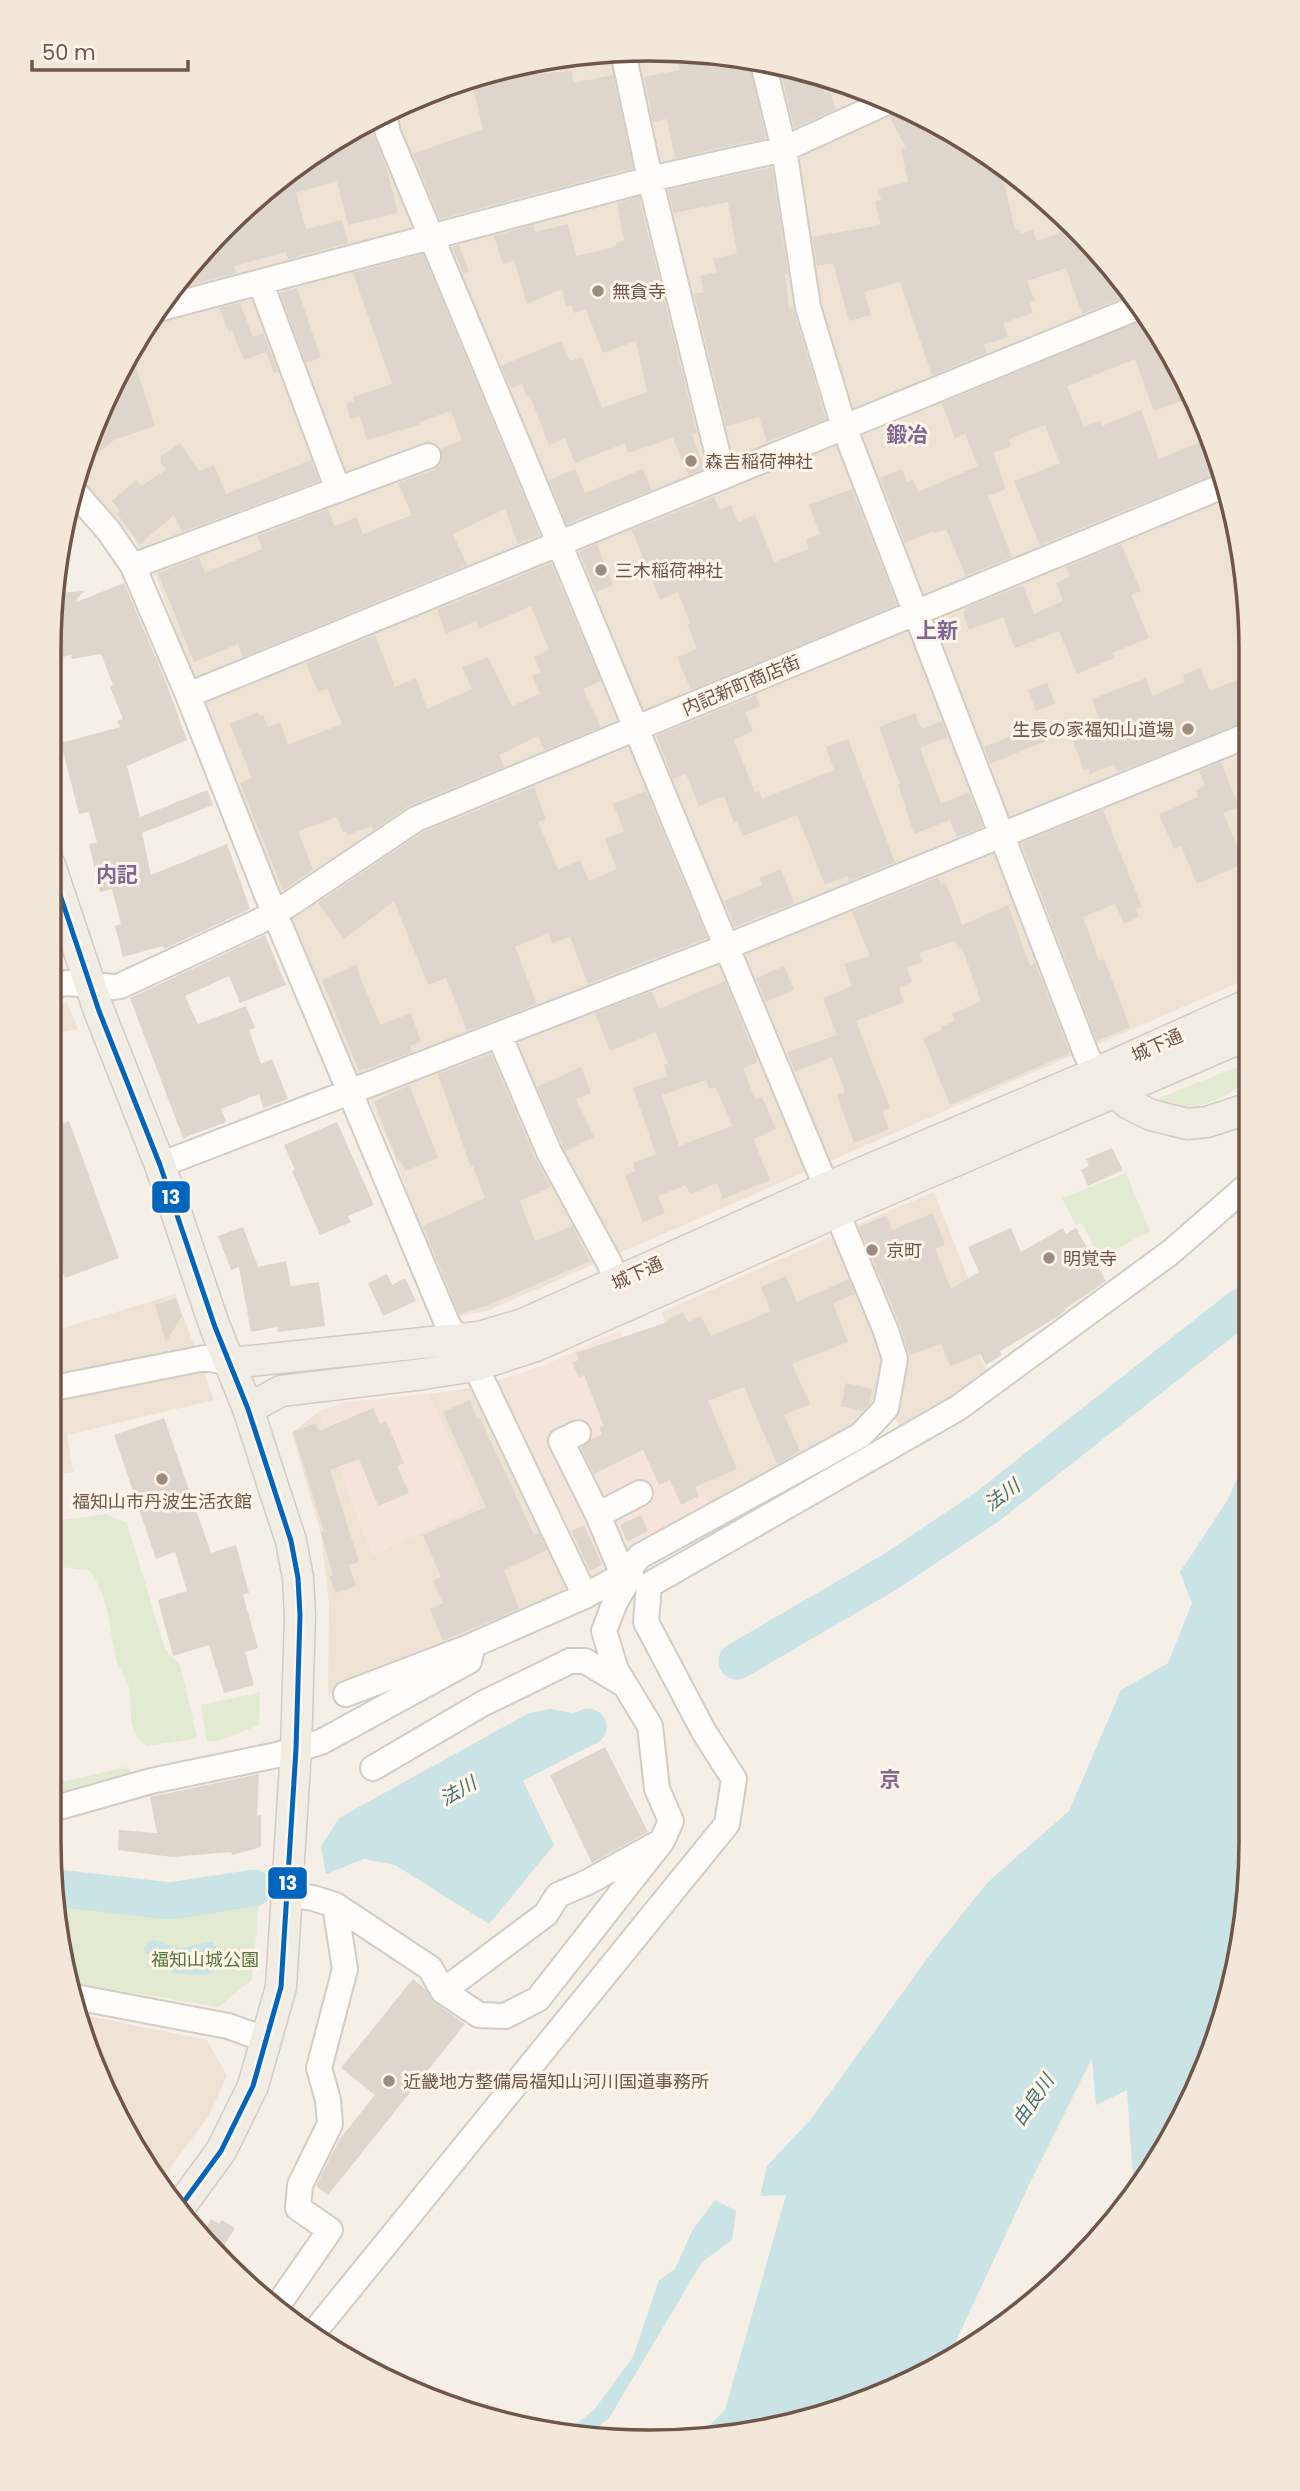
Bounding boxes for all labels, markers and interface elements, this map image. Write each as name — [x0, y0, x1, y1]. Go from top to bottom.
scale bar — [32, 28, 187, 72]
text: 50 m — [42, 38, 96, 67]
place label: 無貪寺 — [612, 279, 666, 304]
marker: 無貪寺 — [590, 283, 606, 299]
district label: 鍛冶 — [886, 420, 928, 449]
place label: 森吉稲荷神社 — [705, 449, 813, 474]
marker: 森吉稲荷神社 — [683, 453, 699, 469]
place label: 三木稲荷神社 — [615, 558, 723, 583]
marker: 三木稲荷神社 — [593, 562, 609, 578]
district label: 上新 — [916, 616, 958, 645]
street label: 内記新町商店街 — [678, 649, 804, 721]
place label: 生長の家福知山道場 — [1012, 717, 1174, 742]
marker: 生長の家福知山道場 — [1180, 721, 1196, 737]
district label: 内記 — [96, 860, 138, 889]
street label: 城下通 — [1127, 1023, 1187, 1067]
line badge: 13 — [151, 1180, 191, 1214]
text: 13 — [162, 1184, 180, 1211]
place label: 京町 — [886, 1238, 922, 1263]
marker: 京町 — [864, 1242, 880, 1258]
place label: 明覚寺 — [1063, 1246, 1117, 1271]
marker: 明覚寺 — [1041, 1250, 1057, 1266]
street label: 城下通 — [607, 1251, 667, 1295]
marker: 福知山市丹波生活衣館 — [154, 1471, 170, 1487]
water label: 法川 — [979, 1472, 1027, 1517]
place label: 福知山市丹波生活衣館 — [72, 1489, 252, 1514]
district label: 京 — [880, 1765, 901, 1794]
water label: 法川 — [435, 1769, 483, 1812]
line badge: 13 — [267, 1866, 308, 1900]
text: 13 — [279, 1870, 297, 1897]
park label: 福知山城公園 — [151, 1947, 259, 1972]
water label: 由良川 — [1006, 2067, 1062, 2131]
place label: 近畿地方整備局福知山河川国道事務所 — [403, 2069, 709, 2094]
marker: 近畿地方整備局福知山河川国道事務所 — [381, 2073, 397, 2089]

